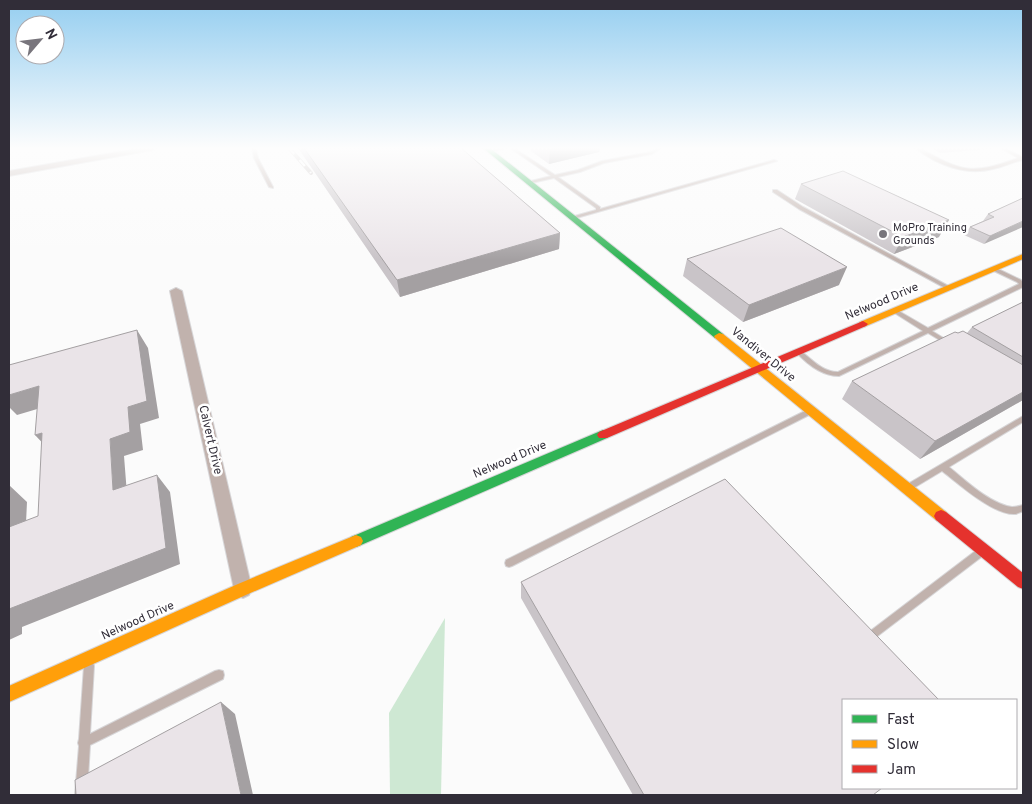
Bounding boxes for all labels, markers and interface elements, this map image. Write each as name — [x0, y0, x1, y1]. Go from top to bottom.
north arrow — [15, 15, 65, 65]
text: N — [40, 26, 60, 43]
place label: MoPro Training Grounds — [893, 221, 967, 248]
marker: MoPro Training Grounds — [877, 228, 889, 240]
street label: Nelwood Drive — [843, 279, 921, 325]
street label: Vandiver Drive — [727, 324, 799, 386]
street label: Calvert Drive — [194, 404, 226, 476]
street label: Nelwood Drive — [471, 437, 549, 483]
street label: Nelwood Drive — [99, 598, 177, 644]
legend — [842, 699, 1017, 789]
text: Fast — [887, 711, 915, 730]
text: Slow — [887, 736, 919, 755]
text: Jam — [887, 761, 916, 780]

